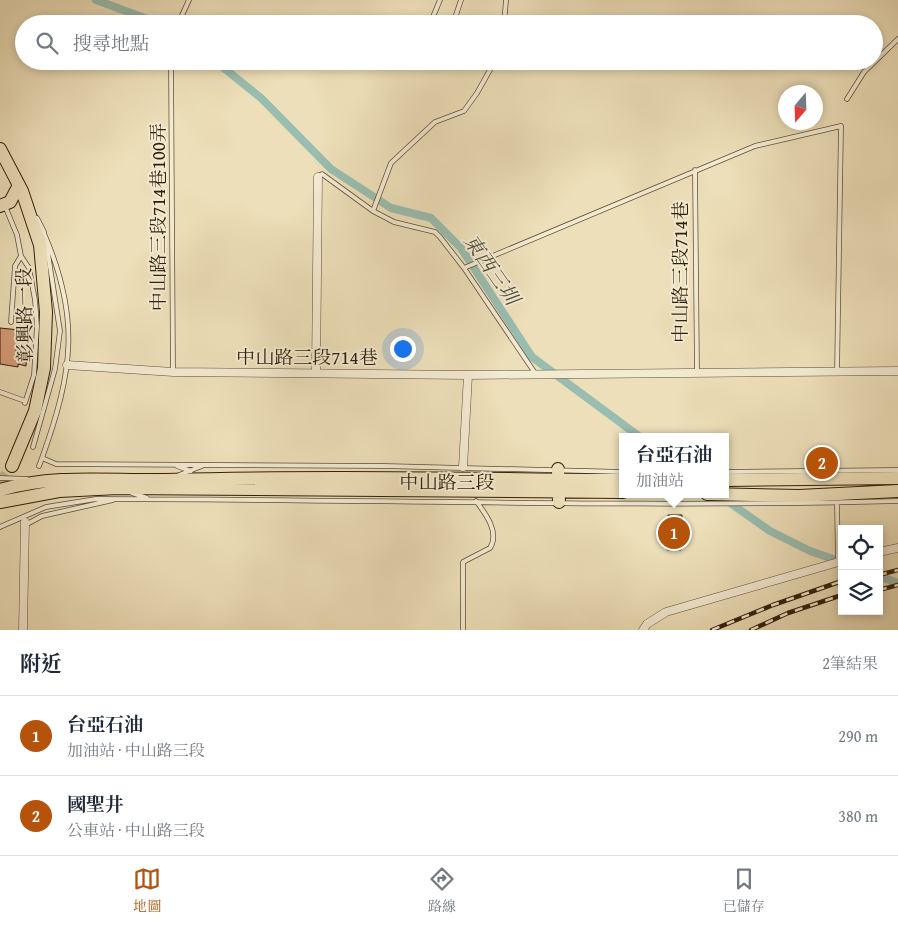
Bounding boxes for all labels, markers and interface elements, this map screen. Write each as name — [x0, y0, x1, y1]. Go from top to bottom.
search box — [15, 15, 883, 70]
icon: search — [33, 29, 61, 57]
text: 搜尋地點 — [73, 29, 149, 57]
north arrow — [778, 85, 823, 130]
street label: 中山路三段714巷100弄 — [144, 123, 172, 311]
street label: 中山路三段714巷 — [666, 201, 694, 343]
water label: 東西三圳 — [457, 228, 529, 313]
street label: 彰興路一段 — [9, 267, 39, 363]
your location — [390, 336, 416, 362]
street label: 中山路三段714巷 — [236, 343, 378, 371]
popup — [619, 433, 729, 498]
text: 台亞石油 — [636, 440, 712, 468]
pin: 2 — [806, 444, 838, 482]
street label: 中山路三段 — [399, 468, 495, 496]
text: 加油站 — [636, 468, 684, 492]
pin: 1 — [658, 514, 690, 552]
map controls — [838, 525, 883, 615]
button: locate — [838, 525, 883, 570]
button: layers — [838, 570, 883, 615]
text: 附近 — [20, 648, 62, 679]
text: 2筆結果 — [822, 651, 878, 675]
text: 台亞石油 — [67, 710, 143, 738]
text: 1 — [32, 724, 40, 748]
text: 290 m — [838, 724, 878, 748]
text: 加油站 · 中山路三段 — [67, 738, 205, 762]
text: 國聖井 — [67, 790, 124, 818]
text: 2 — [32, 804, 40, 828]
text: 380 m — [838, 804, 878, 828]
text: 公車站 · 中山路三段 — [67, 818, 205, 842]
tab: 地圖 — [133, 865, 161, 916]
tab: 路線 — [428, 865, 456, 916]
tab: 已儲存 — [723, 865, 765, 916]

